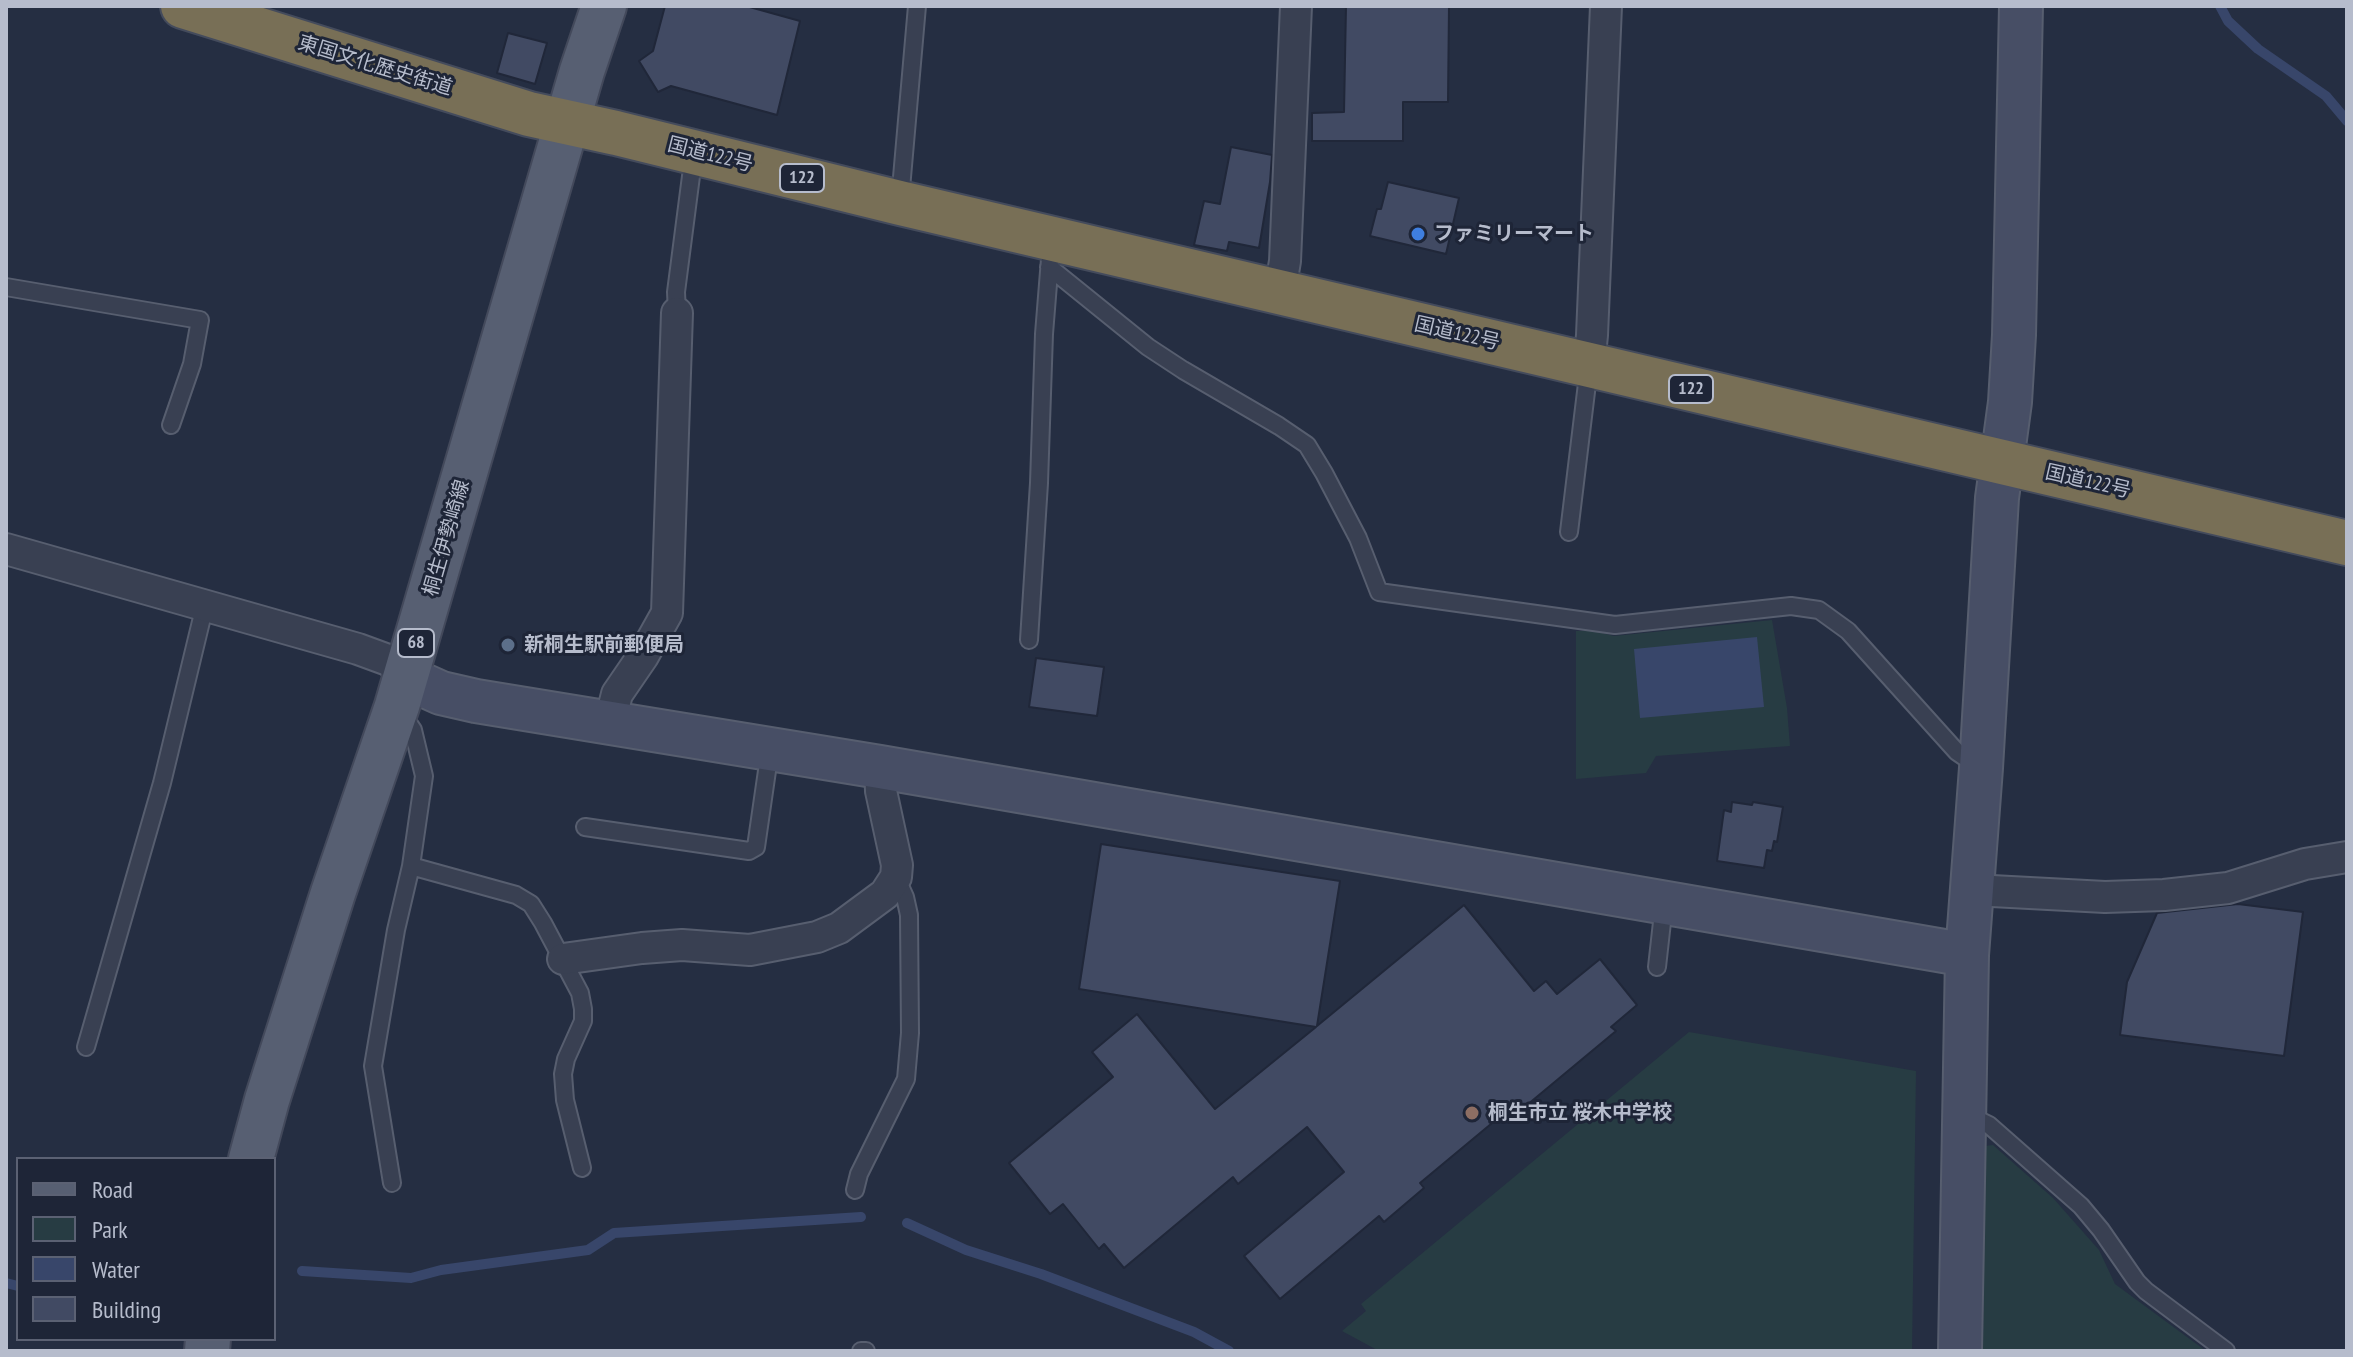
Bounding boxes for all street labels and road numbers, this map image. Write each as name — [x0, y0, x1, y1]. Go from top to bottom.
street label: 東国文化歴史街道 — [295, 31, 455, 101]
street label: 国道122号 — [665, 133, 755, 177]
road number: 122 — [780, 164, 824, 192]
street label: 国道122号 — [1412, 313, 1502, 355]
road number: 122 — [1669, 375, 1713, 403]
street label: 国道122号 — [2043, 461, 2133, 503]
street label: 桐生伊勢崎線 — [419, 477, 475, 599]
road number: 68 — [398, 629, 434, 657]

